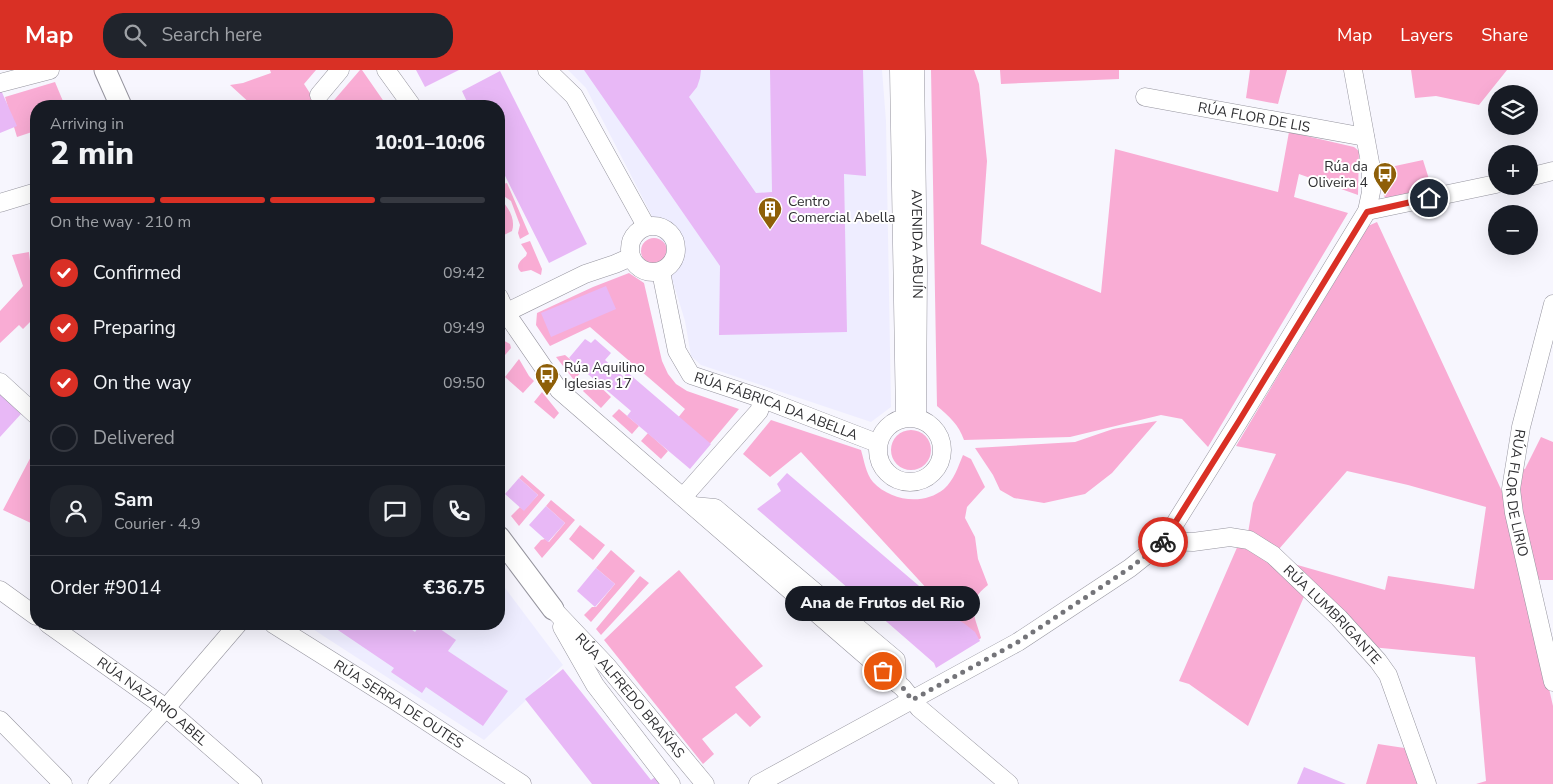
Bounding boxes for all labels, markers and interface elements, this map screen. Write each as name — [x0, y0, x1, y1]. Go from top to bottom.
search box — [103, 13, 453, 58]
text: Map — [25, 19, 73, 51]
icon: search — [121, 21, 149, 49]
text: Search here — [161, 22, 262, 48]
text: Map — [1337, 23, 1372, 47]
text: Layers — [1400, 23, 1453, 47]
text: Share — [1481, 23, 1528, 47]
map controls — [1488, 85, 1538, 255]
button: layers — [1488, 85, 1538, 135]
street label: RÚA FLOR DE LIS — [1197, 97, 1312, 136]
text: Arriving in — [50, 113, 124, 135]
text: 10:01–10:06 — [374, 130, 485, 156]
text: 2 min — [50, 132, 134, 175]
button: + — [1488, 145, 1538, 195]
place label: Rúa da Oliveira 4 — [1308, 157, 1368, 192]
bus stop icon: Rúa da Oliveira 4 — [1372, 161, 1398, 195]
pin — [1408, 177, 1450, 219]
icon: home — [1415, 184, 1443, 212]
street label: AVENIDA ABUÍN — [907, 189, 928, 299]
place label: Centro Comercial Abella — [788, 192, 896, 227]
building icon: Centro Comercial Abella — [757, 196, 783, 230]
button: − — [1488, 205, 1538, 255]
text: On the way · 210 m — [50, 211, 191, 233]
icon: check — [50, 259, 78, 287]
text: Confirmed — [93, 260, 181, 286]
text: 09:42 — [443, 262, 485, 284]
icon: check — [50, 314, 78, 342]
text: Preparing — [93, 315, 176, 341]
text: 09:49 — [443, 317, 485, 339]
place label: Rúa Aquilino Iglesias 17 — [564, 358, 645, 393]
bus stop icon: Rúa Aquilino Iglesias 17 — [534, 362, 560, 396]
street label: RÚA FÁBRICA DA ABELLA — [692, 367, 861, 444]
icon: check — [50, 369, 78, 397]
text: On the way — [93, 370, 191, 396]
text: 09:50 — [443, 372, 485, 394]
text: Delivered — [93, 425, 175, 451]
street label: RÚA FLOR DE LIRIO — [1501, 428, 1533, 558]
button: person — [50, 485, 102, 537]
button: chat — [369, 485, 421, 537]
button: phone — [433, 485, 485, 537]
text: Sam — [114, 487, 153, 513]
text: Courier · 4.9 — [114, 513, 200, 535]
courier — [1138, 517, 1188, 567]
icon: bike — [1149, 528, 1177, 556]
street label: RÚA LUMBRIGANTE — [1279, 560, 1386, 668]
text: Order #9014 — [50, 575, 161, 601]
text: €36.75 — [423, 575, 485, 601]
callout: Ana de Frutos del Rio — [786, 586, 980, 621]
text: Ana de Frutos del Rio — [800, 592, 965, 614]
street label: RÚA ALFREDO BRAÑAS — [571, 629, 689, 762]
pin — [862, 650, 904, 692]
street label: RÚA NAZARIO ABEL — [93, 653, 212, 750]
street label: RÚA SERRA DE OUTES — [330, 655, 468, 753]
icon: bag — [869, 657, 897, 685]

